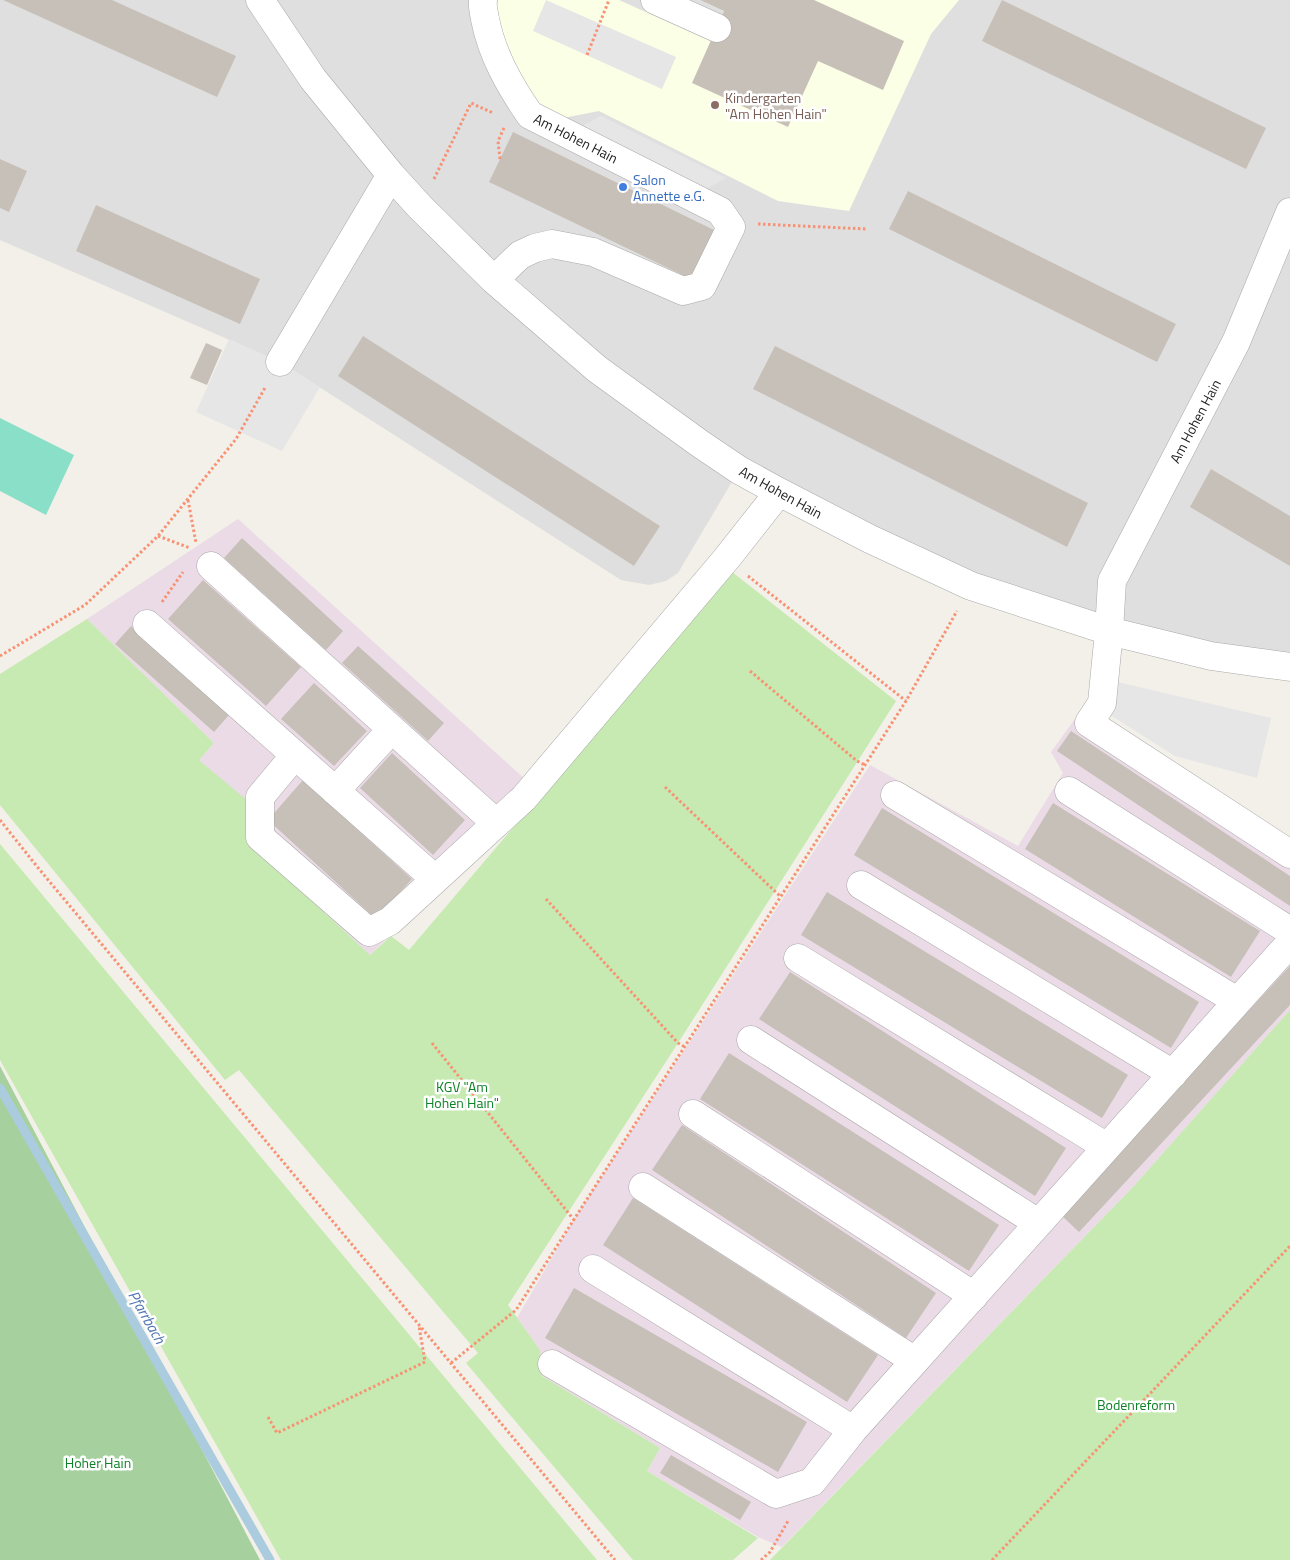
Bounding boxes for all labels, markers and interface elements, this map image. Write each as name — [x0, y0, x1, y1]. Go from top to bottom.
place label: Kindergarten "Am Hohen Hain" — [725, 87, 827, 124]
marker: Kindergarten "Am Hohen Hain" — [709, 99, 721, 111]
street label: Am Hohen Hain — [530, 108, 622, 168]
place label: Salon Annette e.G. — [633, 169, 705, 206]
marker: Salon Annette e.G. — [617, 181, 629, 193]
street label: Am Hohen Hain — [1164, 375, 1226, 467]
street label: Am Hohen Hain — [736, 460, 826, 524]
park label: KGV "Am Hohen Hain" — [425, 1076, 499, 1113]
water label: Pfarrbach — [122, 1286, 172, 1348]
park label: Bodenreform — [1097, 1394, 1175, 1415]
park label: Hoher Hain — [65, 1452, 131, 1473]

